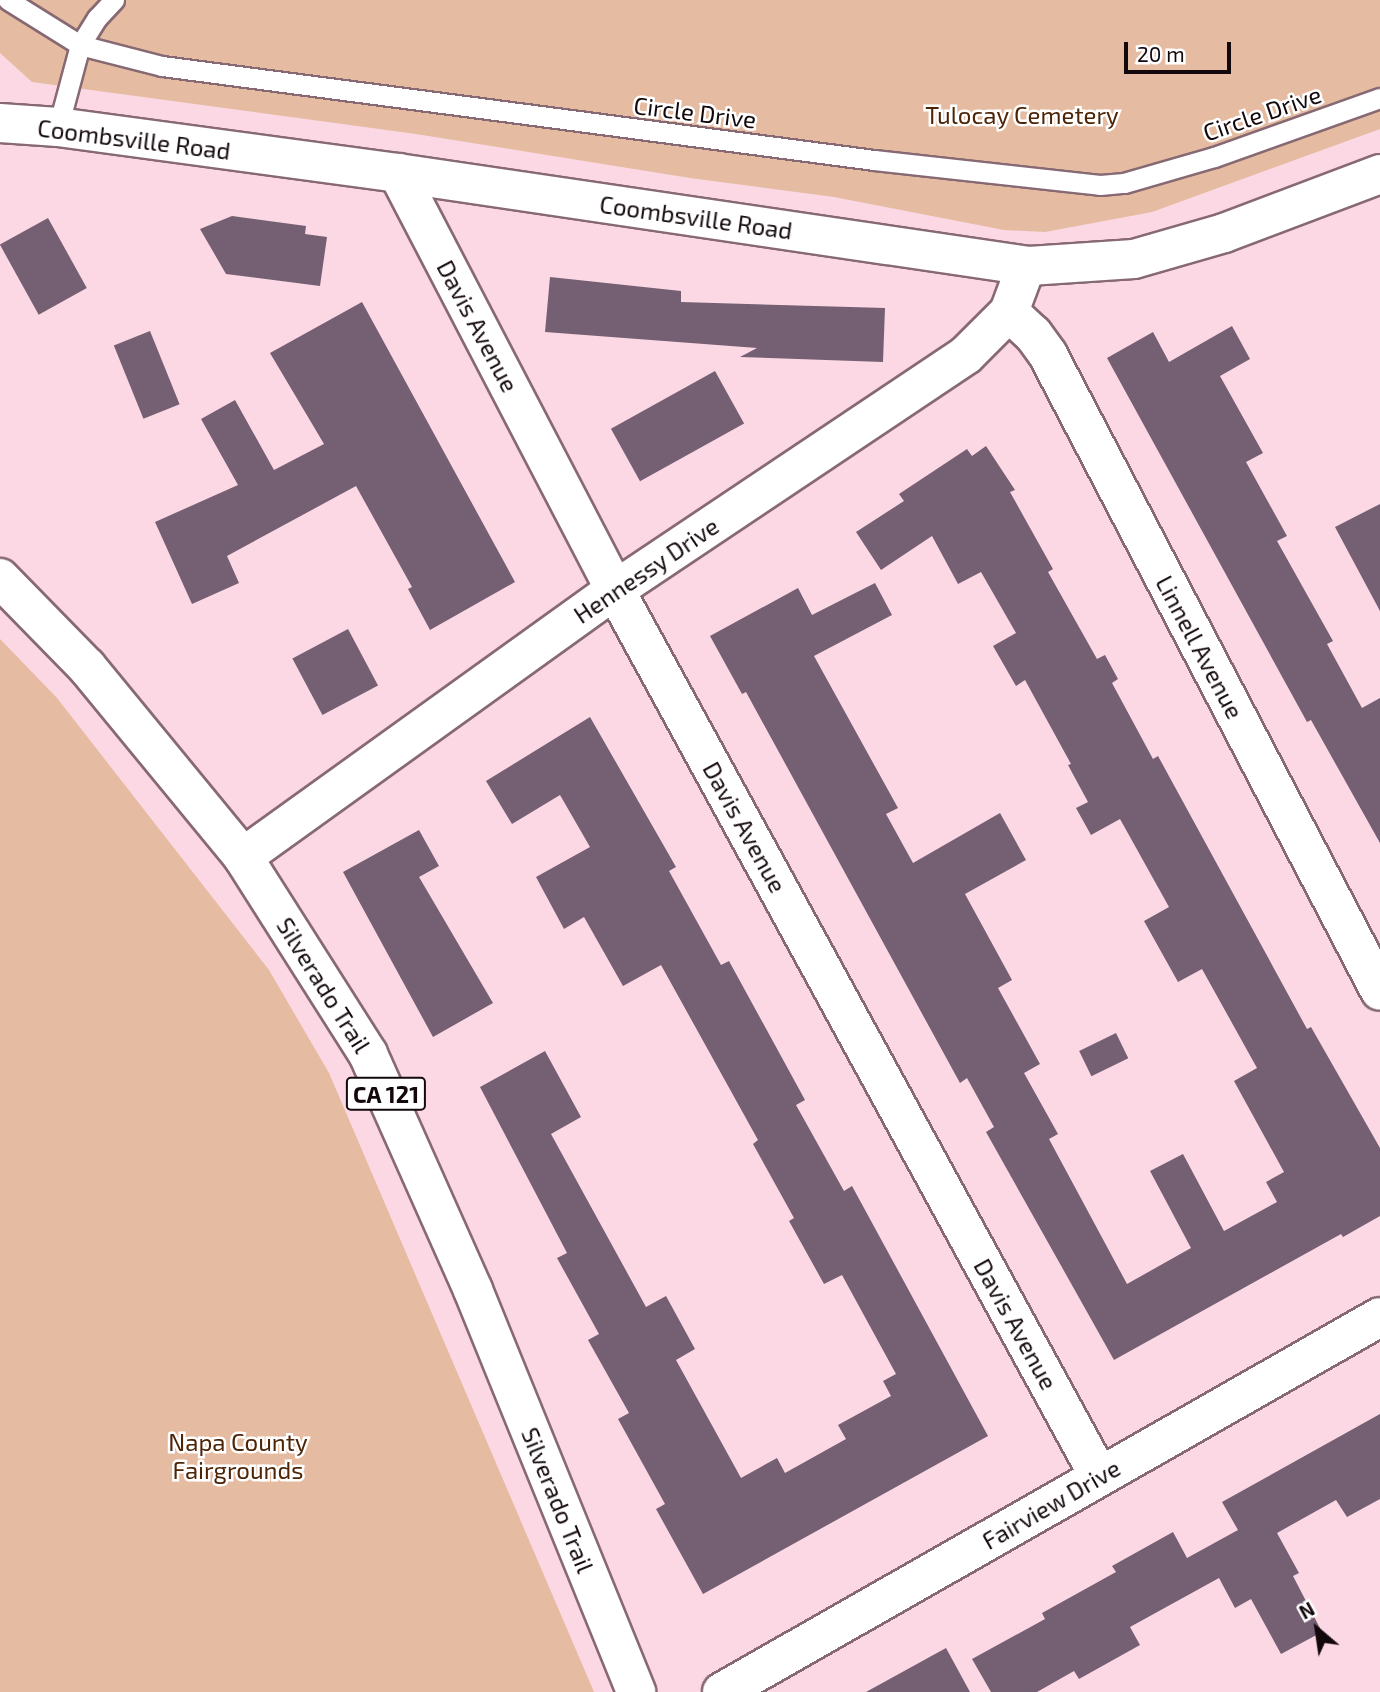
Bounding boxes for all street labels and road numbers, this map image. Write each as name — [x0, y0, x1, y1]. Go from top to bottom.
street label: Circle Drive — [1199, 79, 1325, 147]
street label: Circle Drive — [632, 90, 758, 134]
street label: Coombsville Road — [36, 113, 232, 165]
street label: Coombsville Road — [598, 189, 794, 245]
street label: Davis Avenue — [431, 255, 525, 397]
street label: Hennessy Drive — [568, 511, 724, 629]
street label: Linnell Avenue — [1150, 570, 1250, 724]
street label: Davis Avenue — [697, 756, 793, 898]
street label: Silverado Trail — [271, 912, 377, 1058]
road number: CA 121 — [344, 1074, 428, 1114]
street label: Davis Avenue — [968, 1253, 1064, 1395]
street label: Silverado Trail — [516, 1423, 600, 1577]
street label: Fairview Drive — [977, 1453, 1125, 1555]

